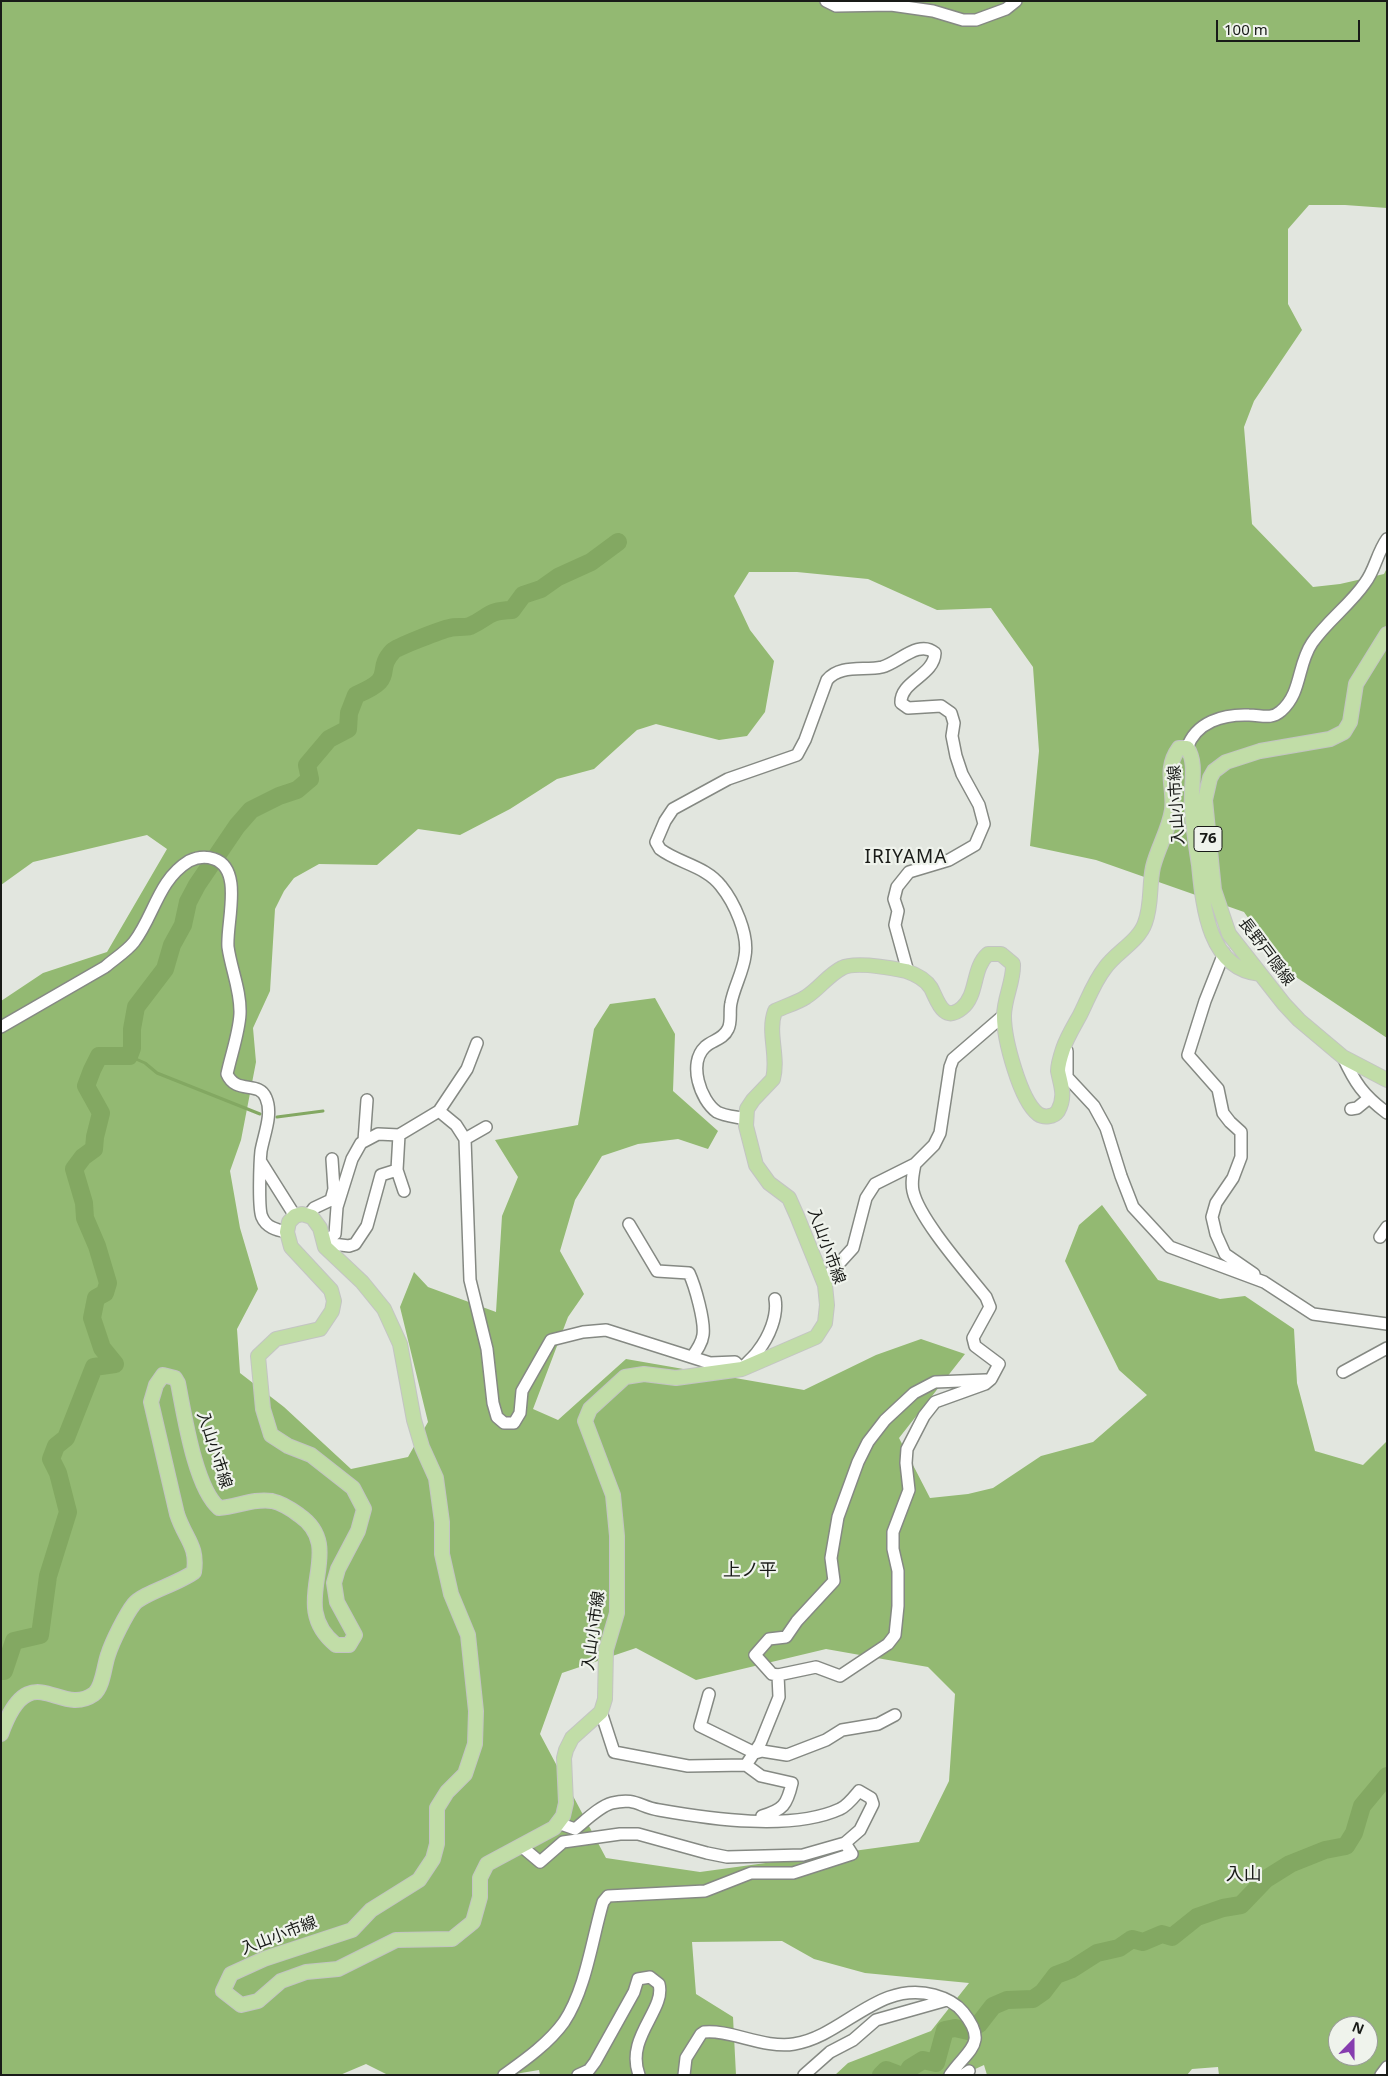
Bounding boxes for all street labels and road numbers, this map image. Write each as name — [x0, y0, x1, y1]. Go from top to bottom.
street label: 入山小市線 — [1165, 765, 1189, 845]
road number: 76 — [1194, 826, 1222, 852]
street label: 長野戸隠線 — [1234, 914, 1298, 990]
street label: 入山小市線 — [803, 1205, 849, 1287]
street label: 入山小市線 — [193, 1409, 235, 1491]
street label: 入山小市線 — [579, 1590, 609, 1672]
street label: 入山小市線 — [238, 1913, 320, 1959]

